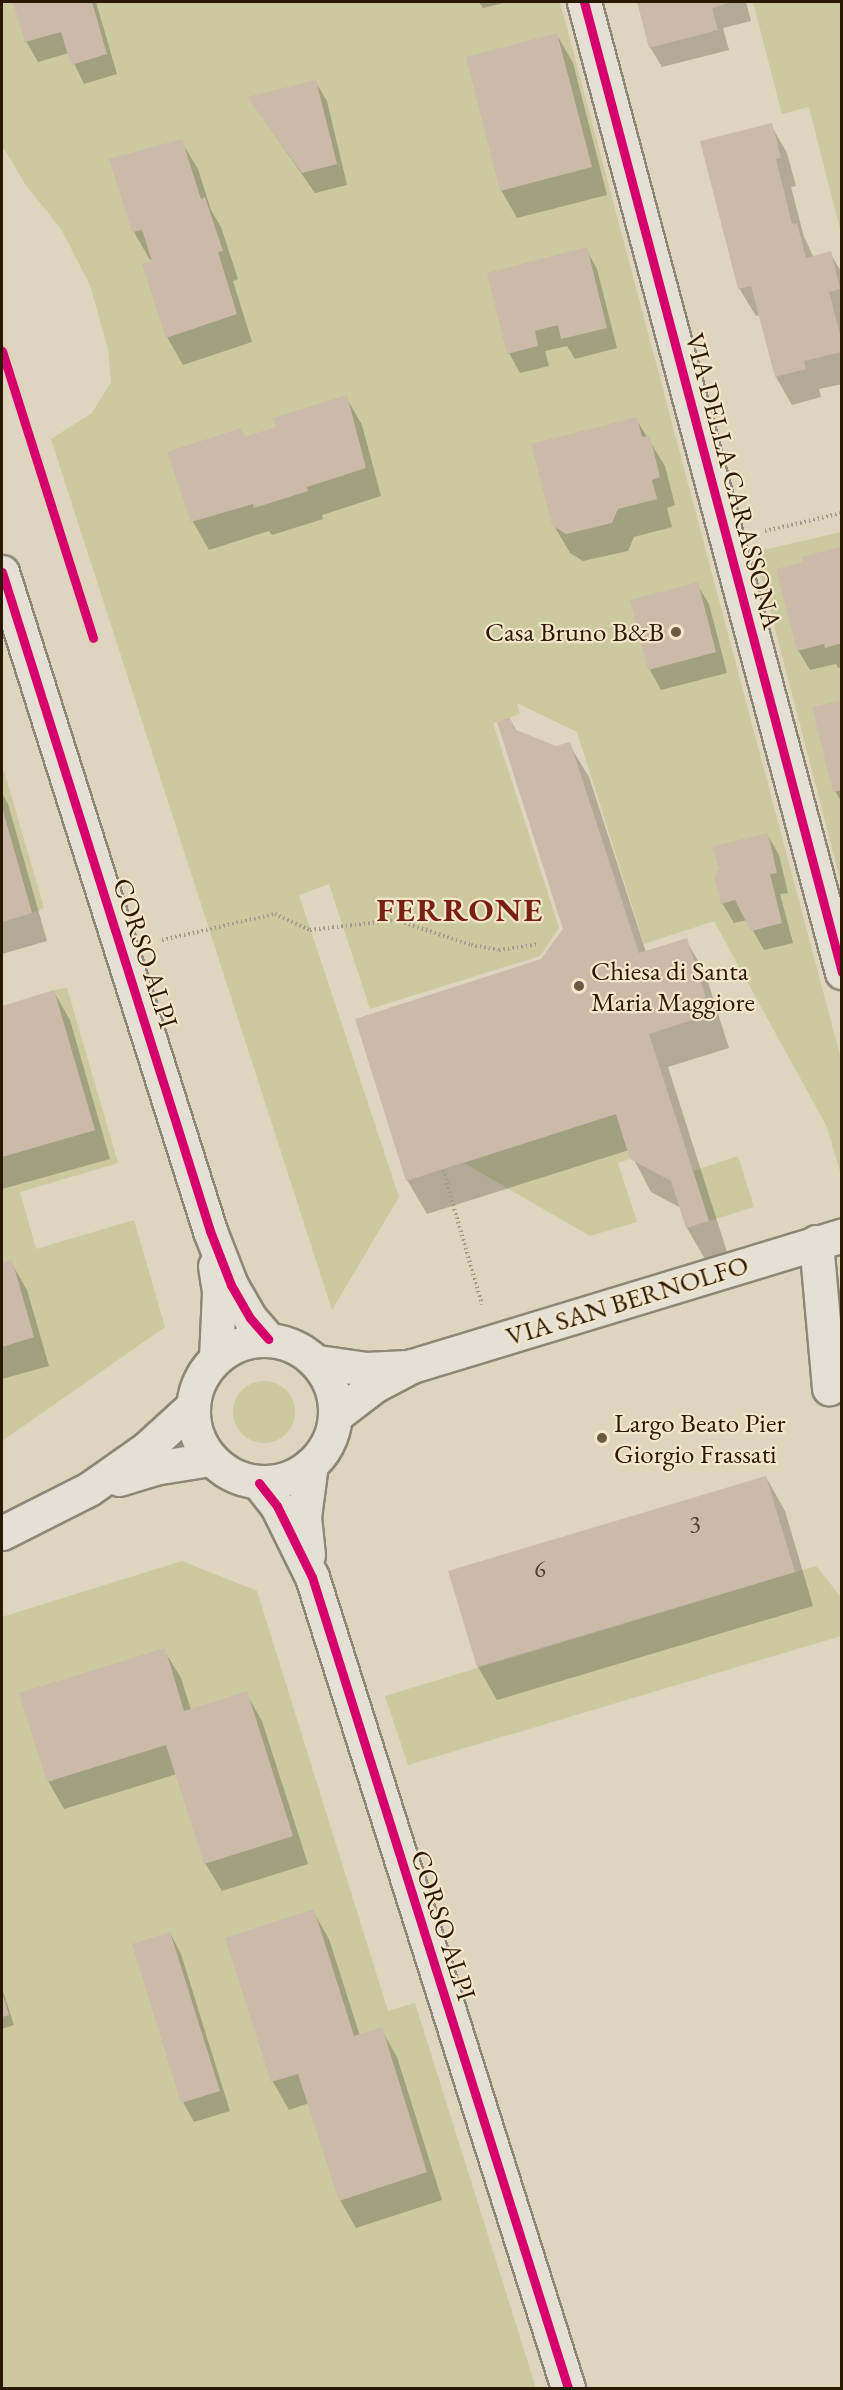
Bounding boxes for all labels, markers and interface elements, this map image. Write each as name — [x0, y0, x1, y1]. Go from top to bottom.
street label: VIA DELLA CARASSONA — [679, 329, 789, 633]
place label: Casa Bruno B&B — [485, 616, 664, 648]
marker: Casa Bruno B&B — [669, 625, 683, 639]
street label: CORSO ALPI — [106, 874, 186, 1032]
district label: FERRONE — [376, 890, 544, 930]
place label: Chiesa di Santa Maria Maggiore — [591, 954, 755, 1017]
marker: Chiesa di Santa Maria Maggiore — [572, 979, 586, 993]
street label: VIA SAN BERNOLFO — [502, 1248, 752, 1352]
place label: Largo Beato Pier Giorgio Frassati — [614, 1406, 786, 1469]
marker: Largo Beato Pier Giorgio Frassati — [595, 1431, 609, 1445]
house number: 3 — [689, 1510, 701, 1538]
house number: 6 — [534, 1555, 546, 1583]
street label: CORSO ALPI — [404, 1846, 484, 2004]

